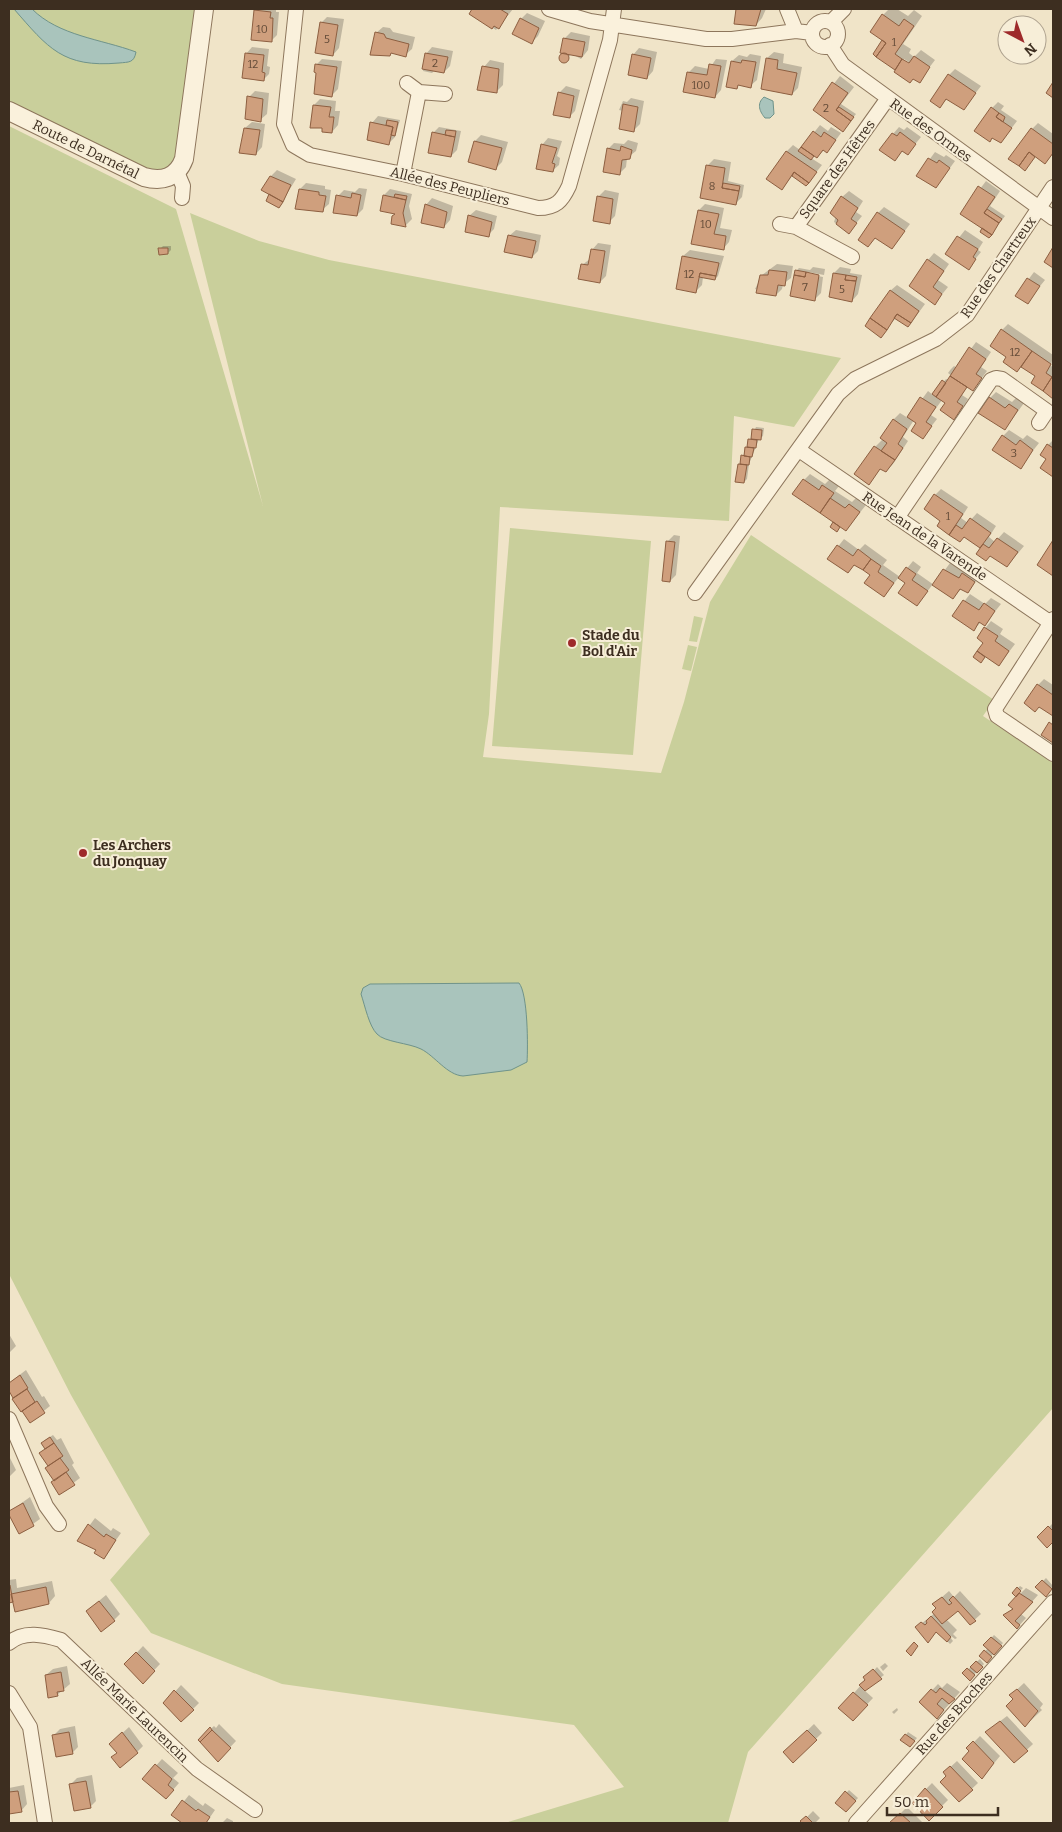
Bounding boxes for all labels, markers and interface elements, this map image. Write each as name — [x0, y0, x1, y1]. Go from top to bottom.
north arrow — [997, 15, 1047, 65]
house number: 10 — [256, 23, 268, 36]
house number: 5 — [324, 33, 330, 46]
house number: 1 — [892, 36, 897, 49]
text: N — [1020, 39, 1040, 60]
house number: 2 — [432, 57, 438, 70]
house number: 12 — [248, 58, 258, 71]
house number: 100 — [692, 79, 710, 92]
street label: Rue des Ormes — [886, 95, 975, 166]
house number: 2 — [823, 102, 829, 115]
street label: Route de Darnétal — [30, 116, 142, 183]
street label: Square des Hêtres — [796, 116, 879, 222]
street label: Allée des Peupliers — [388, 163, 511, 210]
house number: 8 — [709, 180, 715, 193]
street label: Rue des Chartreux — [957, 213, 1040, 321]
house number: 10 — [700, 218, 712, 231]
house number: 12 — [684, 268, 694, 281]
house number: 7 — [802, 281, 808, 294]
house number: 5 — [839, 283, 845, 296]
house number: 12 — [1010, 346, 1020, 359]
house number: 3 — [1011, 447, 1017, 460]
street label: Rue Jean de la Varende — [859, 488, 990, 585]
house number: 1 — [946, 510, 951, 523]
place label: Stade du Bol d'Air — [582, 627, 640, 660]
marker: Stade du Bol d'Air — [566, 637, 578, 649]
place label: Les Archers du Jonquay — [93, 837, 171, 870]
marker: Les Archers du Jonquay — [77, 847, 89, 859]
street label: Allée Marie Laurencin — [77, 1655, 192, 1766]
street label: Rue des Broches — [913, 1668, 996, 1758]
scale bar — [887, 1784, 998, 1816]
text: 50 m — [894, 1793, 930, 1811]

